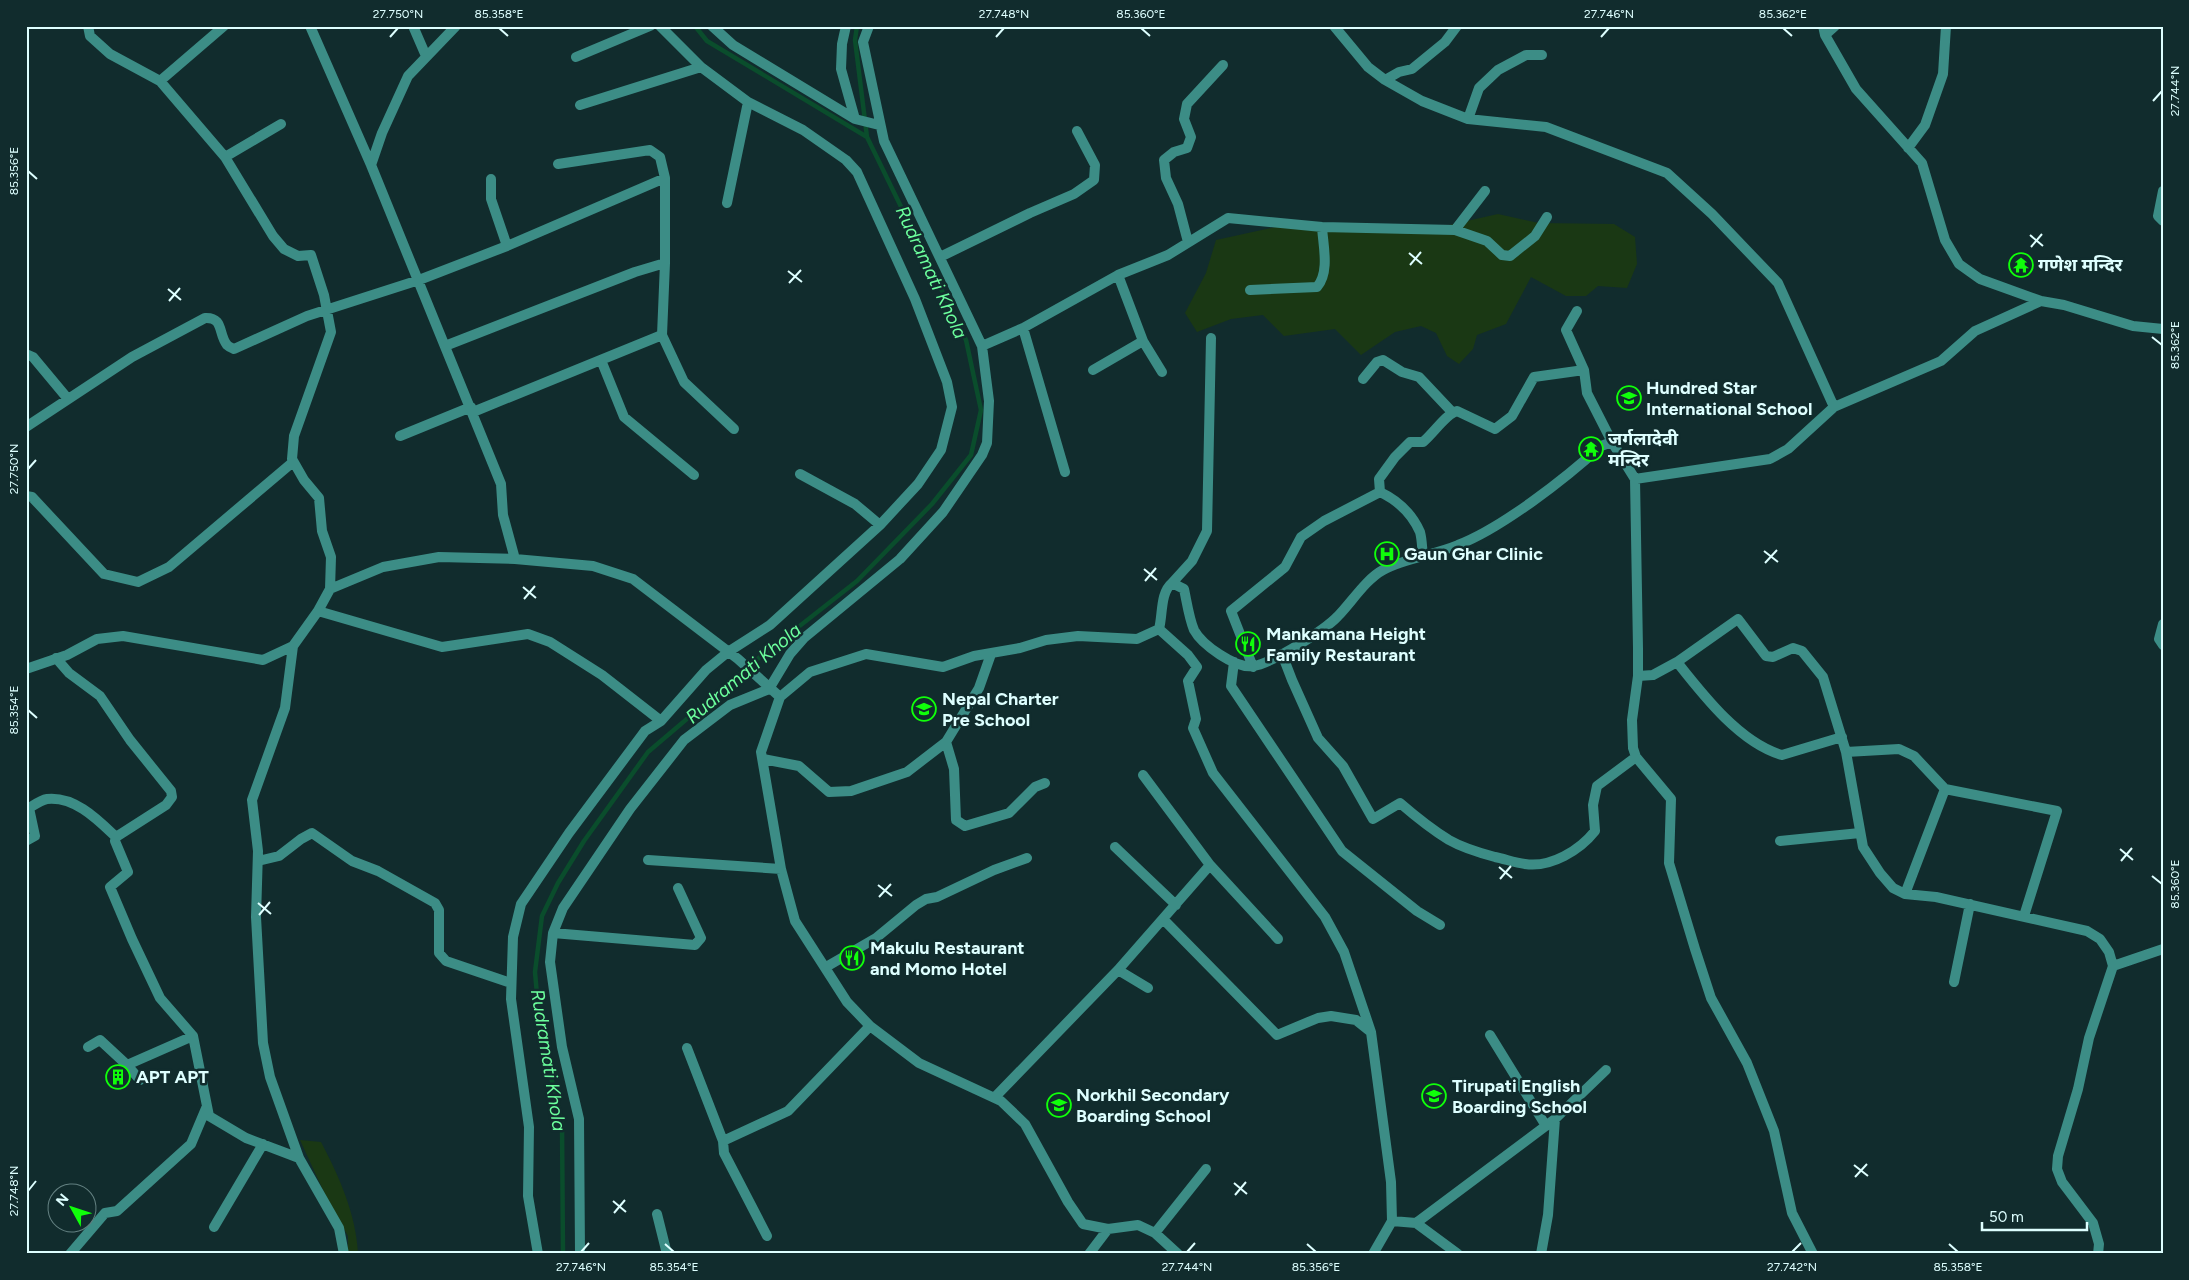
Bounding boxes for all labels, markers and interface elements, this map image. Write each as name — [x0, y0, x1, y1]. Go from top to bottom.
text: 27.750°N — [373, 7, 423, 21]
text: 85.358°E — [474, 7, 524, 21]
text: 27.748°N — [979, 7, 1029, 21]
text: 85.360°E — [1116, 7, 1166, 21]
text: 27.746°N — [1584, 7, 1634, 21]
text: 85.362°E — [1759, 7, 1807, 21]
text: 27.744°N — [2168, 66, 2182, 116]
text: 85.356°E — [7, 147, 21, 195]
water label: Rudramati Khola — [891, 202, 972, 342]
temple icon: गणेश मन्दिर — [2008, 252, 2034, 278]
place label: गणेश मन्दिर — [2038, 254, 2124, 276]
text: 85.362°E — [2168, 321, 2182, 369]
place label: Hundred Star International School — [1646, 377, 1812, 420]
school or university icon: Hundred Star International School — [1616, 385, 1642, 411]
place label: जर्गलादेवी मन्दिर — [1608, 428, 1679, 471]
temple icon: जर्गलादेवी मन्दिर — [1578, 436, 1604, 462]
text: 27.750°N — [7, 444, 21, 494]
hospital icon: Gaun Ghar Clinic — [1374, 541, 1400, 567]
place label: Gaun Ghar Clinic — [1404, 543, 1543, 565]
water label: Rudramati Khola — [681, 618, 806, 728]
place label: Mankamana Height Family Restaurant — [1266, 623, 1426, 666]
restaurant icon: Mankamana Height Family Restaurant — [1235, 631, 1261, 657]
text: 85.354°E — [7, 685, 21, 735]
place label: Nepal Charter Pre School — [942, 688, 1059, 731]
school or university icon: Nepal Charter Pre School — [911, 696, 937, 722]
text: 85.360°E — [2168, 859, 2182, 909]
place label: Makulu Restaurant and Momo Hotel — [870, 937, 1025, 980]
restaurant icon: Makulu Restaurant and Momo Hotel — [839, 945, 865, 971]
water label: Rudramati Khola — [526, 987, 571, 1133]
building icon: APT APT — [105, 1064, 131, 1090]
place label: APT APT — [136, 1066, 209, 1088]
place label: Tirupati English Boarding School — [1452, 1075, 1587, 1118]
school or university icon: Tirupati English Boarding School — [1421, 1083, 1447, 1109]
place label: Norkhil Secondary Boarding School — [1076, 1084, 1230, 1127]
school or university icon: Norkhil Secondary Boarding School — [1046, 1092, 1072, 1118]
text: 27.748°N — [7, 1166, 21, 1216]
north arrow — [48, 1182, 98, 1232]
text: N — [52, 1190, 72, 1210]
scale bar — [1982, 1200, 2086, 1232]
text: 50 m — [1989, 1208, 2024, 1226]
text: 27.746°N — [556, 1260, 606, 1274]
text: 85.354°E — [649, 1260, 699, 1274]
text: 27.744°N — [1162, 1260, 1212, 1274]
text: 85.356°E — [1292, 1260, 1340, 1274]
text: 27.742°N — [1767, 1260, 1817, 1274]
text: 85.358°E — [1933, 1260, 1983, 1274]

